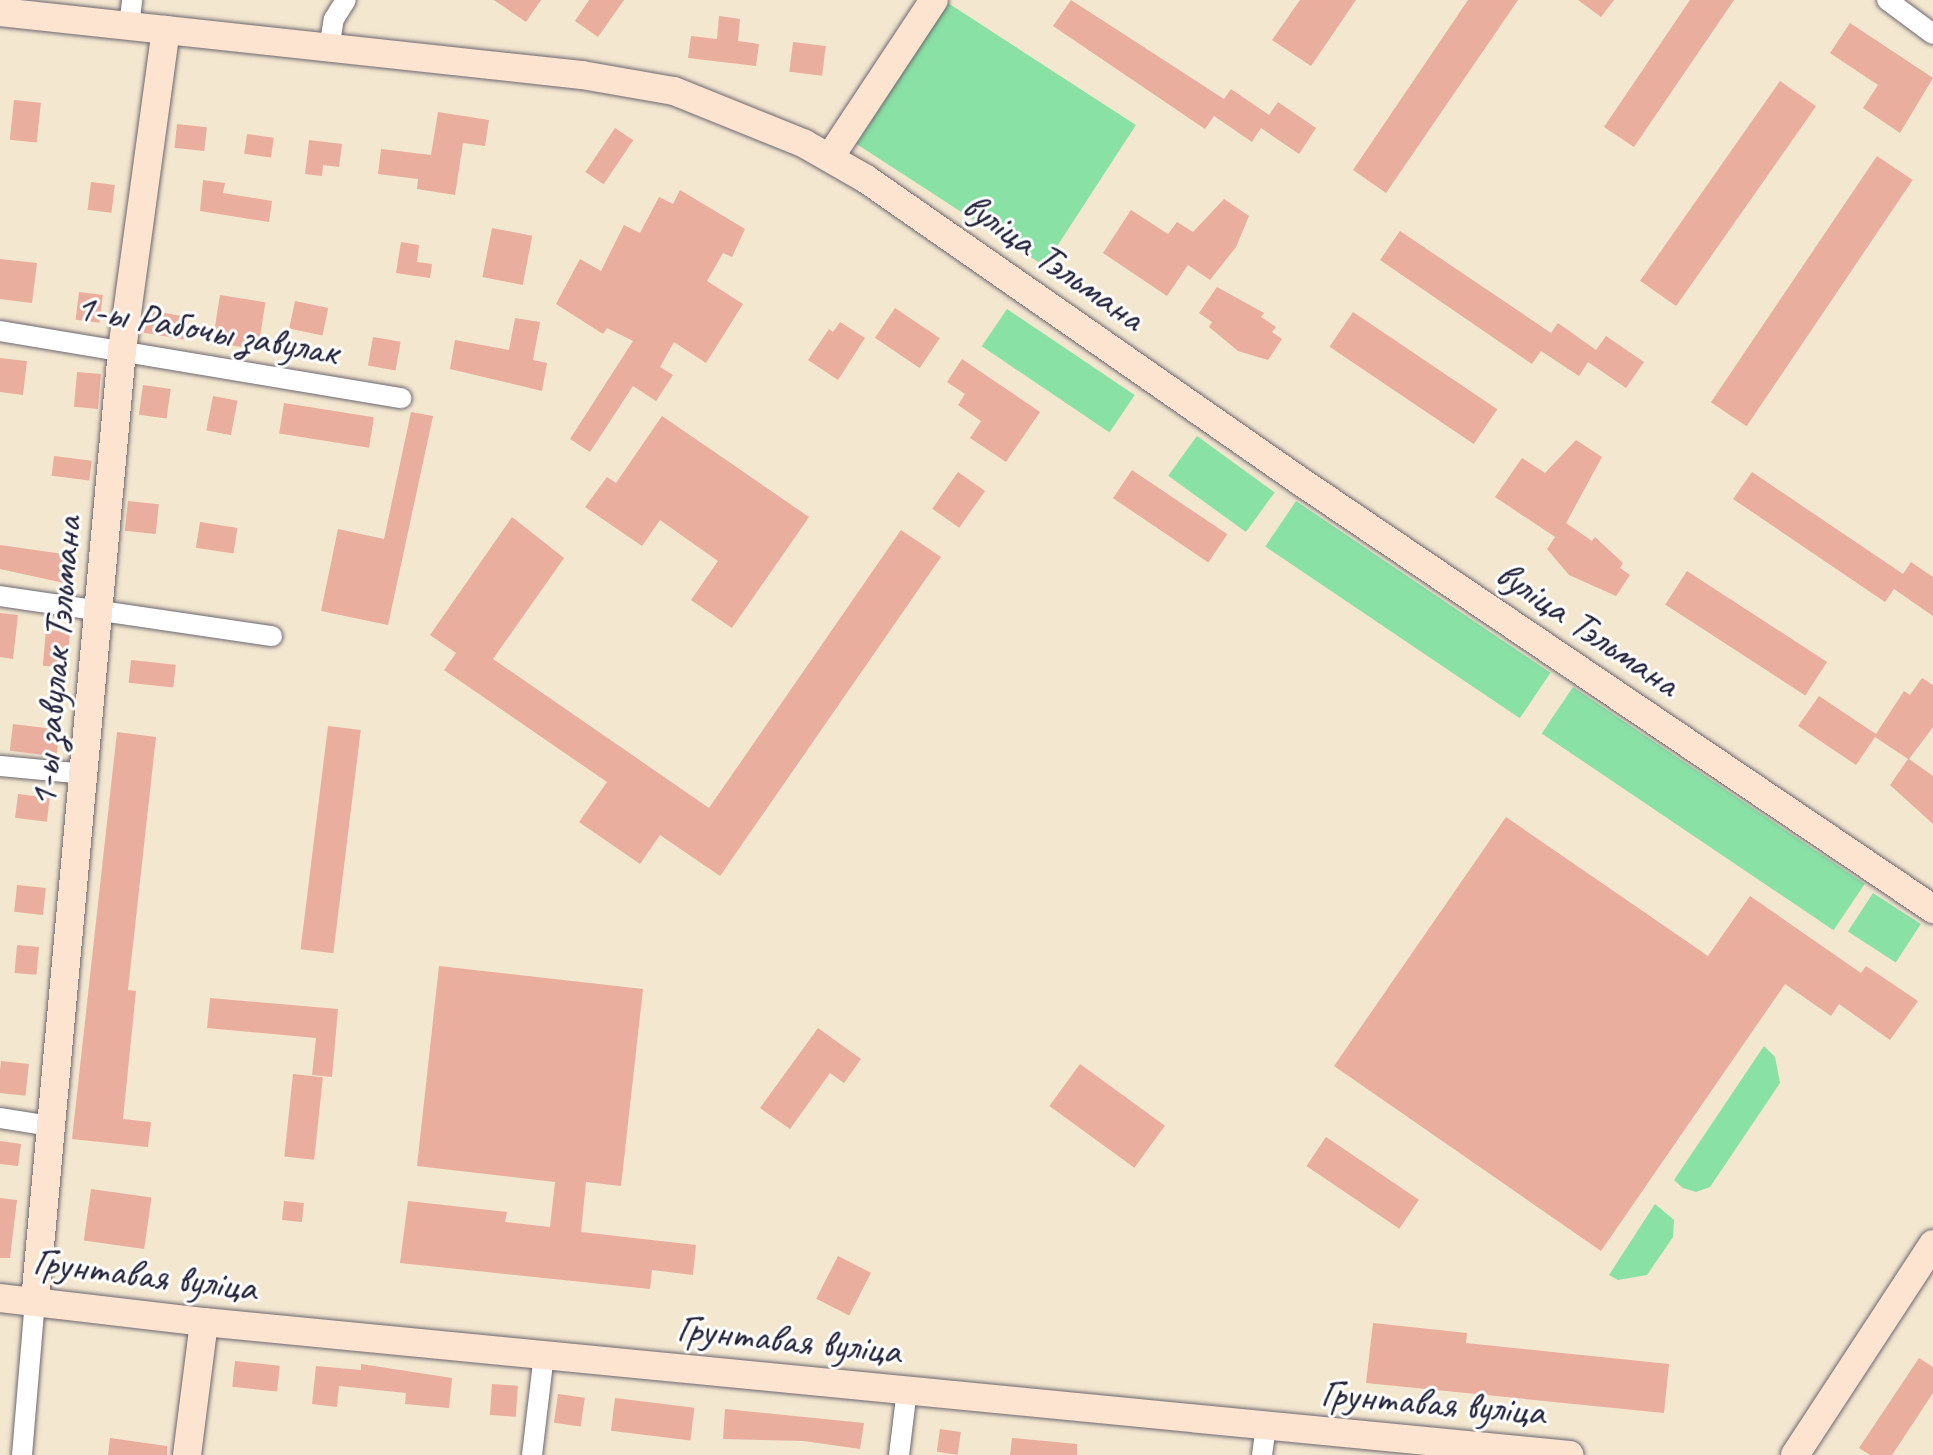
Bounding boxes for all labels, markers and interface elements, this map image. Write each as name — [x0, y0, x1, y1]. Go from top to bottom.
street label: вуліца Тэльмана — [954, 181, 1154, 341]
street label: 1-ы Рабочы завулак — [72, 282, 342, 376]
street label: 1-ы завулак Тэльмана — [18, 515, 92, 809]
street label: вуліца Тэльмана — [1487, 549, 1689, 707]
street label: Грунтавая вуліца — [31, 1237, 259, 1311]
street label: Грунтавая вуліца — [675, 1303, 903, 1375]
street label: Грунтавая вуліца — [1319, 1368, 1547, 1436]

